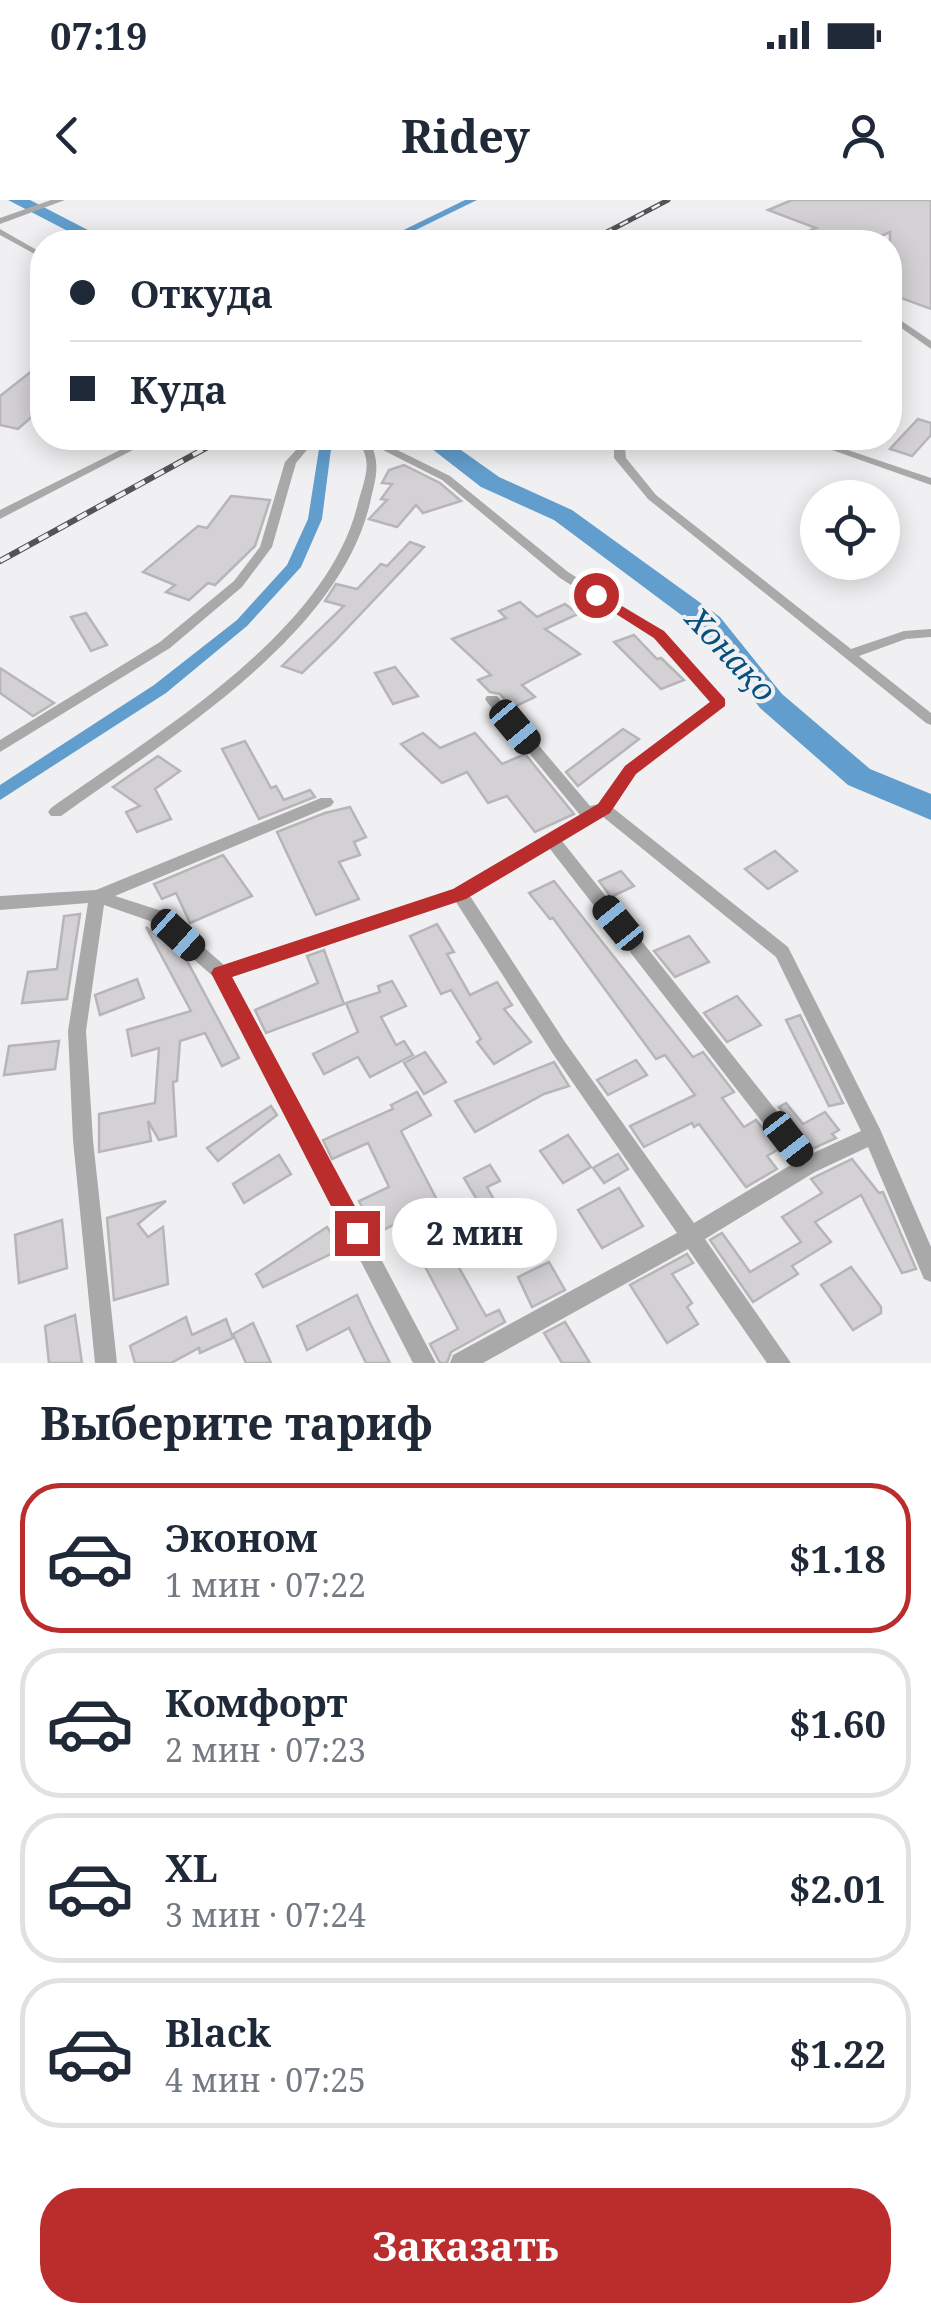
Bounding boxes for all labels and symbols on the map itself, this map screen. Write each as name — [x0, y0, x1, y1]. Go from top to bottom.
route start — [574, 573, 619, 618]
water label: Хонақо — [676, 596, 787, 710]
car — [484, 694, 546, 760]
car — [587, 890, 649, 956]
car — [146, 904, 210, 966]
car — [758, 1106, 818, 1172]
callout: 2 мин — [392, 1198, 557, 1268]
route end — [335, 1211, 380, 1256]

